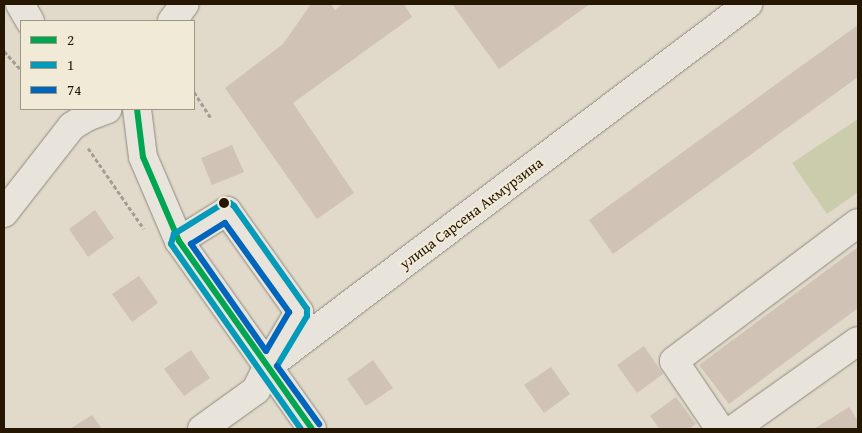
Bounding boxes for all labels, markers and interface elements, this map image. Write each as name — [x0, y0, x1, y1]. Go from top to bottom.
legend — [20, 20, 195, 110]
text: 2 — [67, 29, 74, 50]
text: 1 — [67, 54, 74, 75]
text: 74 — [67, 79, 81, 100]
street label: улица Сарсена Акмурзина — [396, 153, 546, 273]
unlabelled marker — [219, 198, 229, 208]

